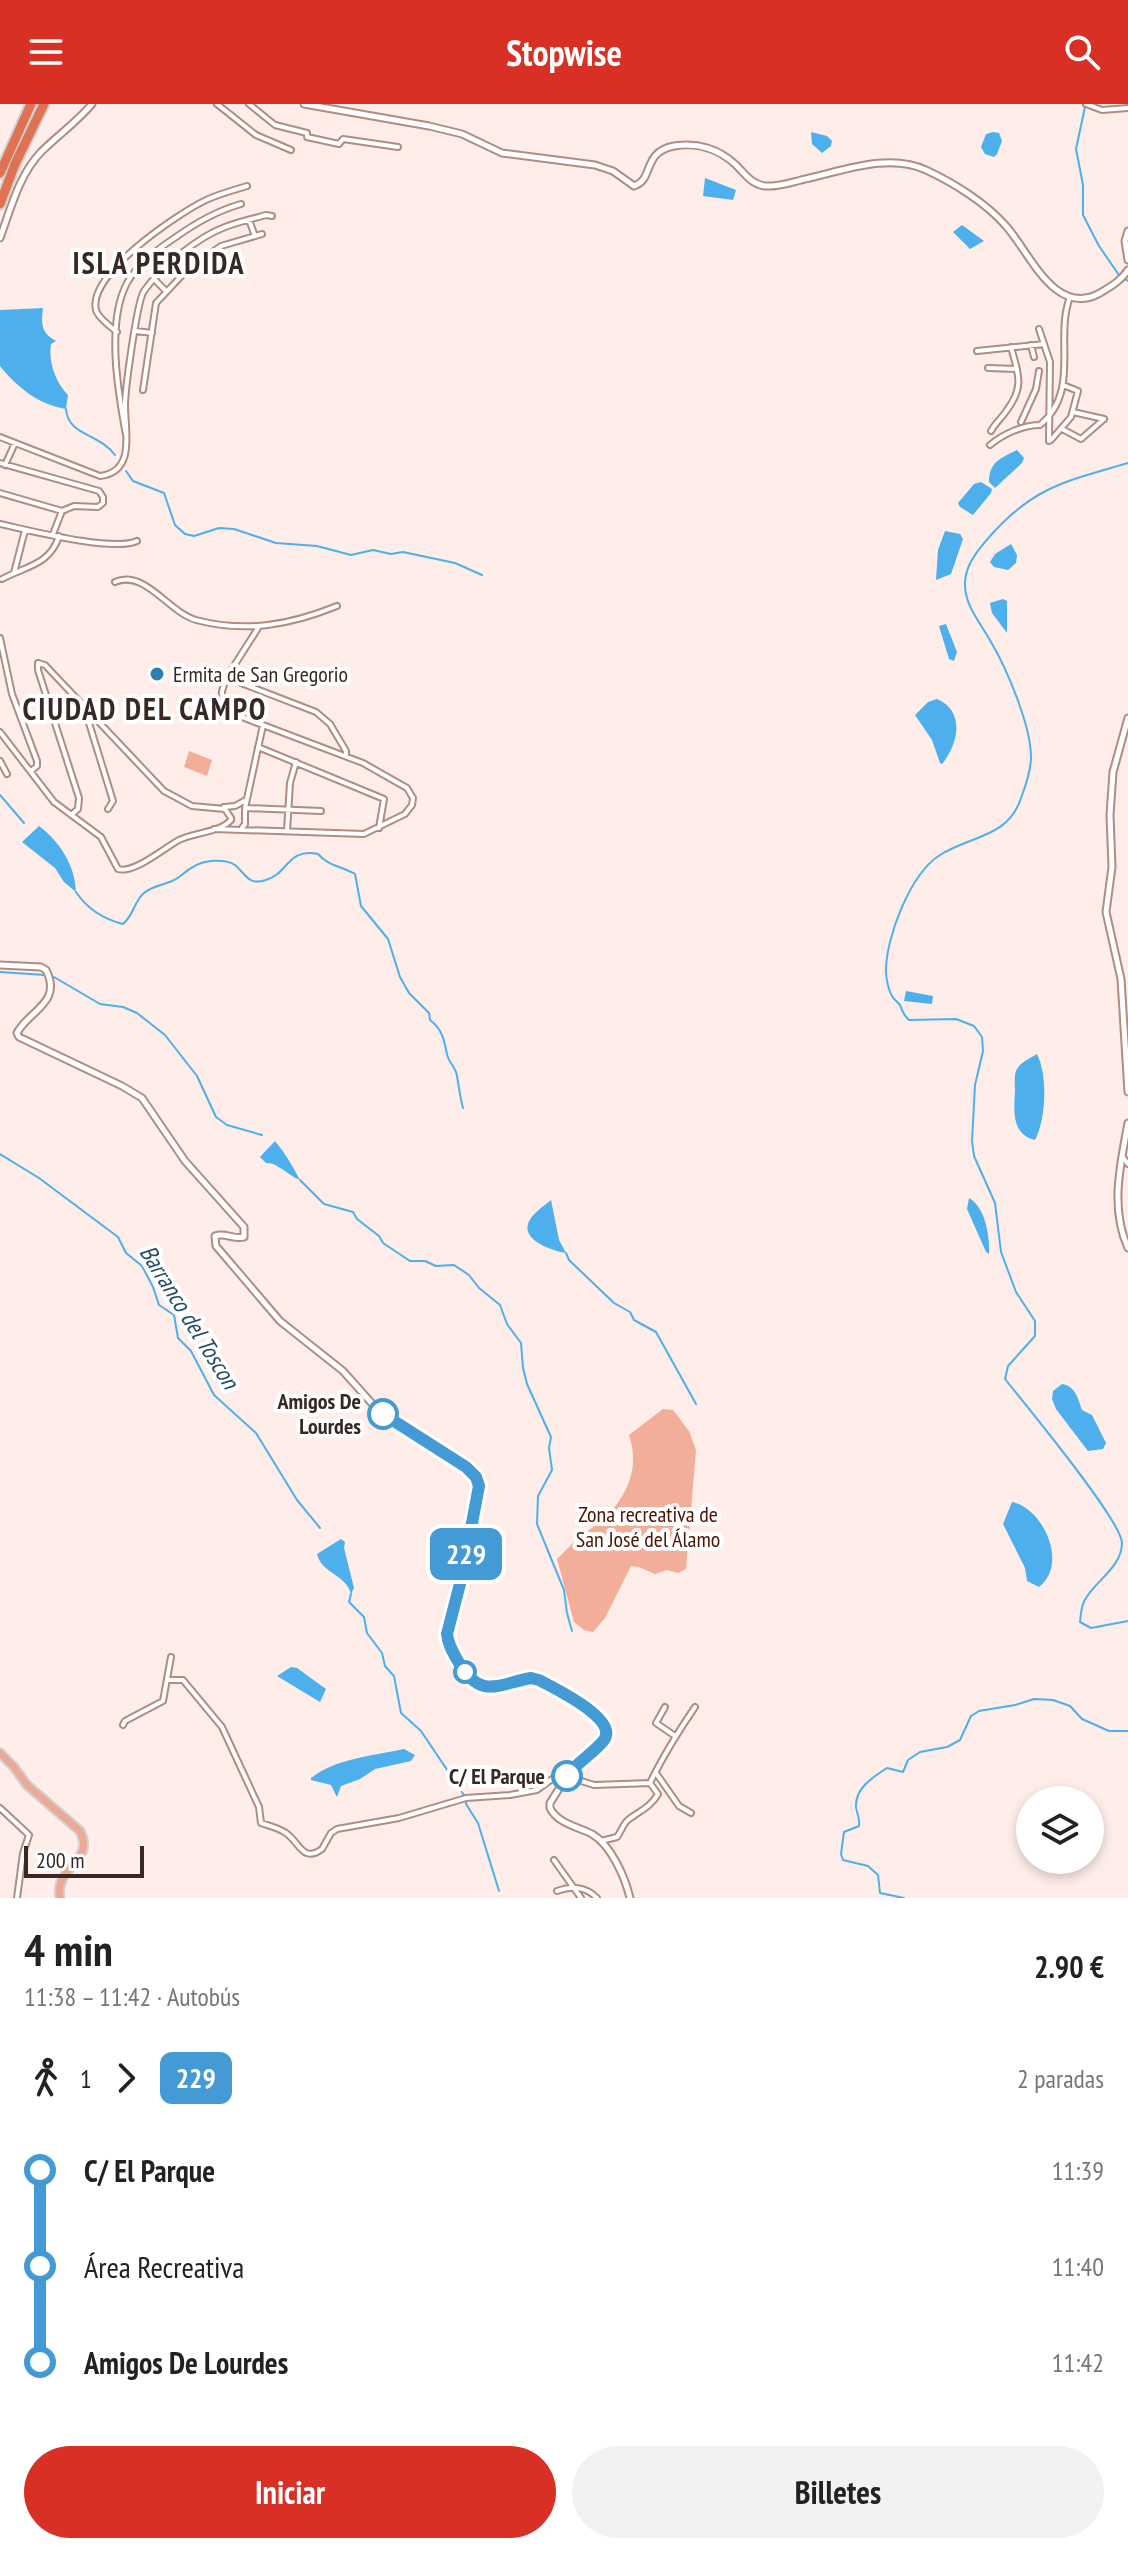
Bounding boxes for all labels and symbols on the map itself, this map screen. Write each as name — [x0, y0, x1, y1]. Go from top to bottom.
district label: ISLA PERDIDA — [72, 243, 246, 282]
place label: Ermita de San Gregorio — [173, 660, 348, 688]
marker: Ermita de San Gregorio — [148, 665, 166, 683]
district label: CIUDAD DEL CAMPO — [23, 689, 267, 728]
water label: Barranco del Toscon — [133, 1239, 247, 1396]
place label: Amigos De Lourdes — [277, 1387, 361, 1440]
marker: Amigos De Lourdes — [368, 1399, 398, 1429]
park label: Zona recreativa de San José del Álamo — [576, 1500, 720, 1553]
line badge: 229 — [420, 1528, 512, 1580]
unlabelled marker — [454, 1661, 476, 1683]
marker: C/ El Parque — [552, 1761, 582, 1791]
place label: C/ El Parque — [449, 1762, 545, 1790]
scale bar — [24, 1842, 144, 1878]

